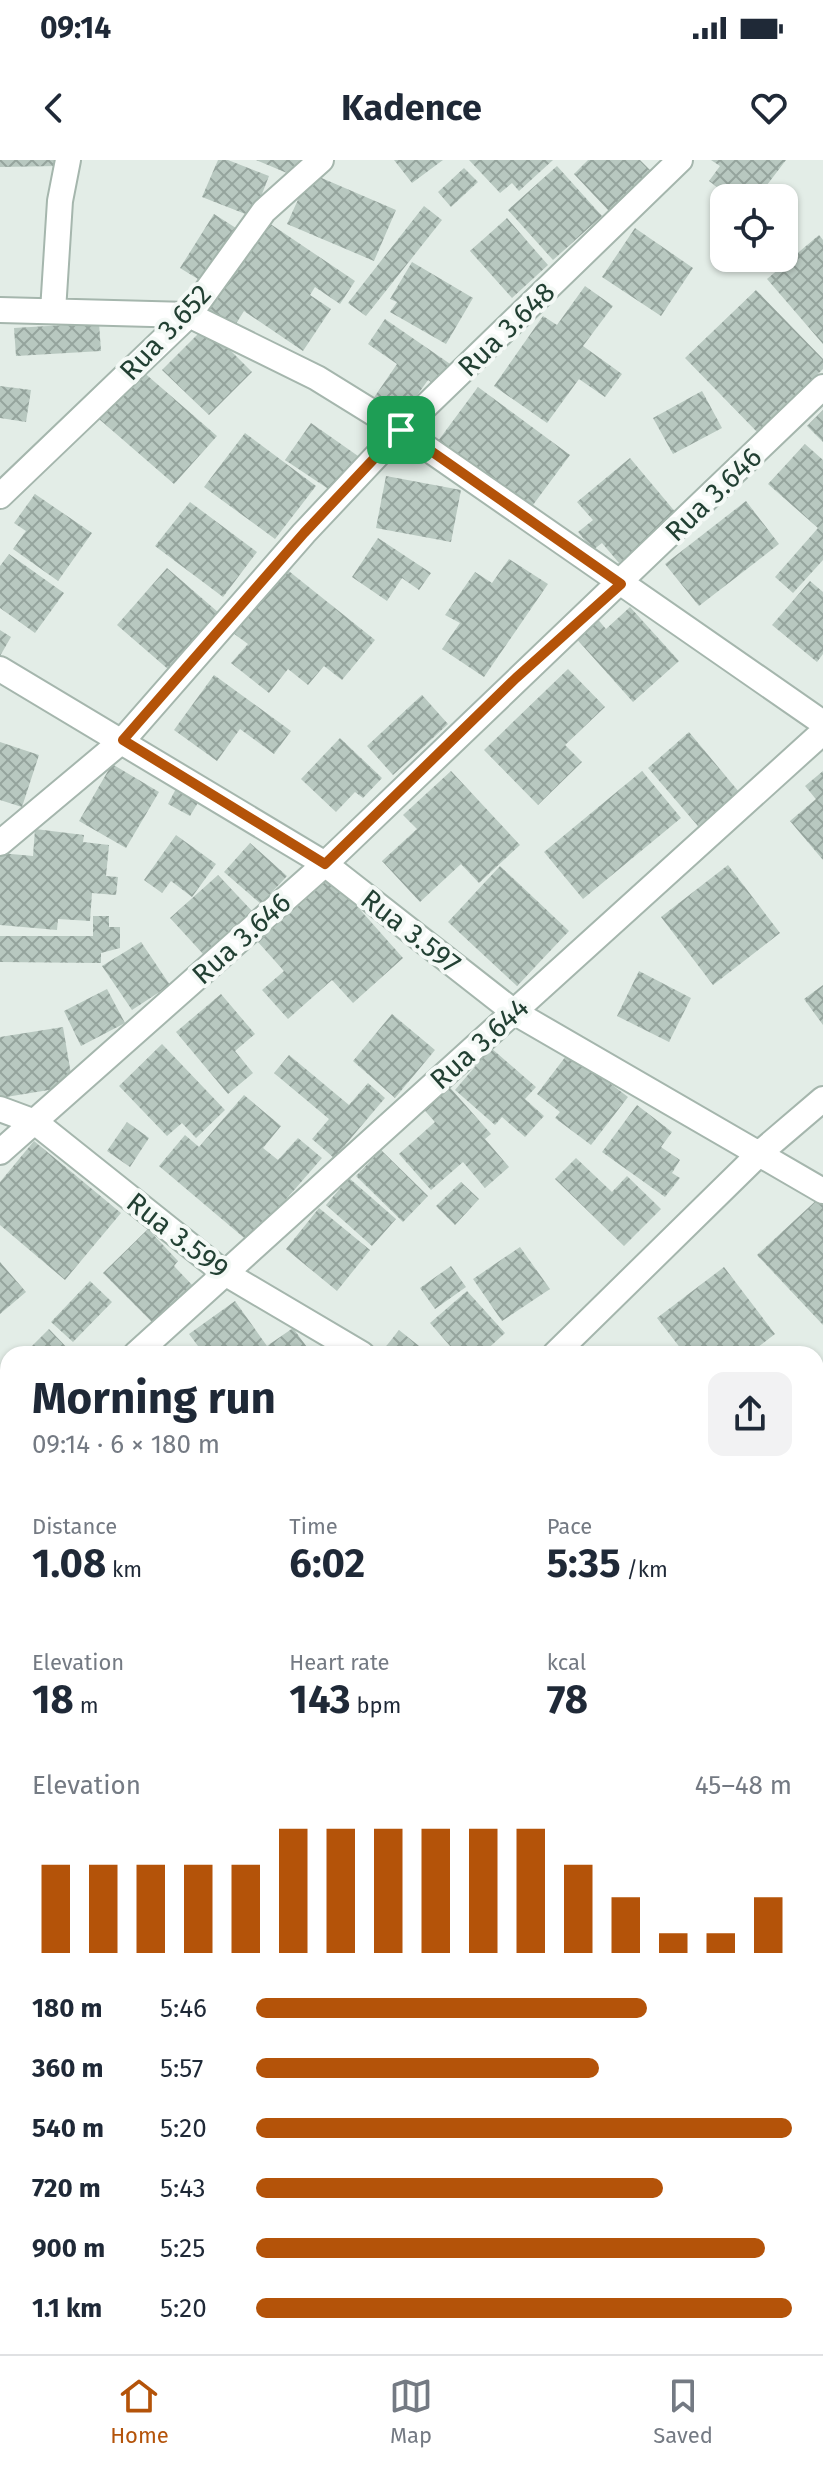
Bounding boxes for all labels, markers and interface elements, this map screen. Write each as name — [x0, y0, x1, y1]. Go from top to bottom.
text: 09:14 — [40, 10, 111, 46]
icon: back — [32, 86, 76, 130]
text: Kadence — [341, 86, 482, 130]
icon: heart — [747, 86, 791, 130]
map controls — [710, 184, 798, 272]
button: locate — [710, 184, 798, 272]
street label: Rua 3.648 — [451, 275, 562, 383]
street label: Rua 3.652 — [113, 278, 218, 387]
pin — [367, 396, 435, 464]
icon: arrive — [379, 408, 423, 452]
street label: Rua 3.646 — [658, 440, 768, 548]
street label: Rua 3.597 — [354, 882, 467, 980]
street label: Rua 3.646 — [185, 886, 297, 991]
street label: Rua 3.644 — [423, 991, 535, 1096]
street label: Rua 3.599 — [120, 1185, 235, 1285]
text: Morning run — [32, 1372, 276, 1425]
button: share — [708, 1372, 792, 1456]
text: 09:14 · 6 × 180 m — [32, 1429, 220, 1460]
text: Distance — [32, 1513, 117, 1540]
text: Time — [289, 1513, 338, 1540]
text: Pace — [547, 1513, 592, 1540]
text: 1.08 — [32, 1540, 106, 1588]
text: 6:02 — [289, 1540, 365, 1588]
text: 5:35 — [547, 1540, 621, 1588]
text: km — [106, 1556, 142, 1583]
text: /km — [621, 1556, 668, 1583]
text: Elevation — [32, 1649, 124, 1676]
text: Heart rate — [289, 1649, 390, 1676]
text: kcal — [547, 1649, 586, 1676]
text: 18 — [32, 1676, 74, 1724]
text: 143 — [289, 1676, 351, 1724]
text: 78 — [547, 1676, 588, 1724]
text: m — [74, 1692, 99, 1719]
text: bpm — [351, 1692, 401, 1719]
text: Elevation — [32, 1770, 141, 1801]
text: 45–48 m — [695, 1770, 792, 1801]
text: 180 m — [32, 1993, 103, 2024]
text: 5:46 — [160, 1993, 207, 2024]
text: 360 m — [32, 2053, 104, 2084]
text: 5:57 — [160, 2053, 203, 2084]
text: 540 m — [32, 2113, 104, 2144]
text: 5:20 — [160, 2113, 207, 2144]
text: 720 m — [32, 2173, 101, 2204]
text: 5:43 — [160, 2173, 206, 2204]
text: 900 m — [32, 2233, 105, 2264]
text: 5:25 — [160, 2233, 205, 2264]
text: 1.1 km — [32, 2293, 102, 2324]
text: 5:20 — [160, 2293, 207, 2324]
tab: Home — [110, 2374, 169, 2449]
tab: Map — [389, 2374, 433, 2449]
tab: Saved — [653, 2374, 713, 2449]

